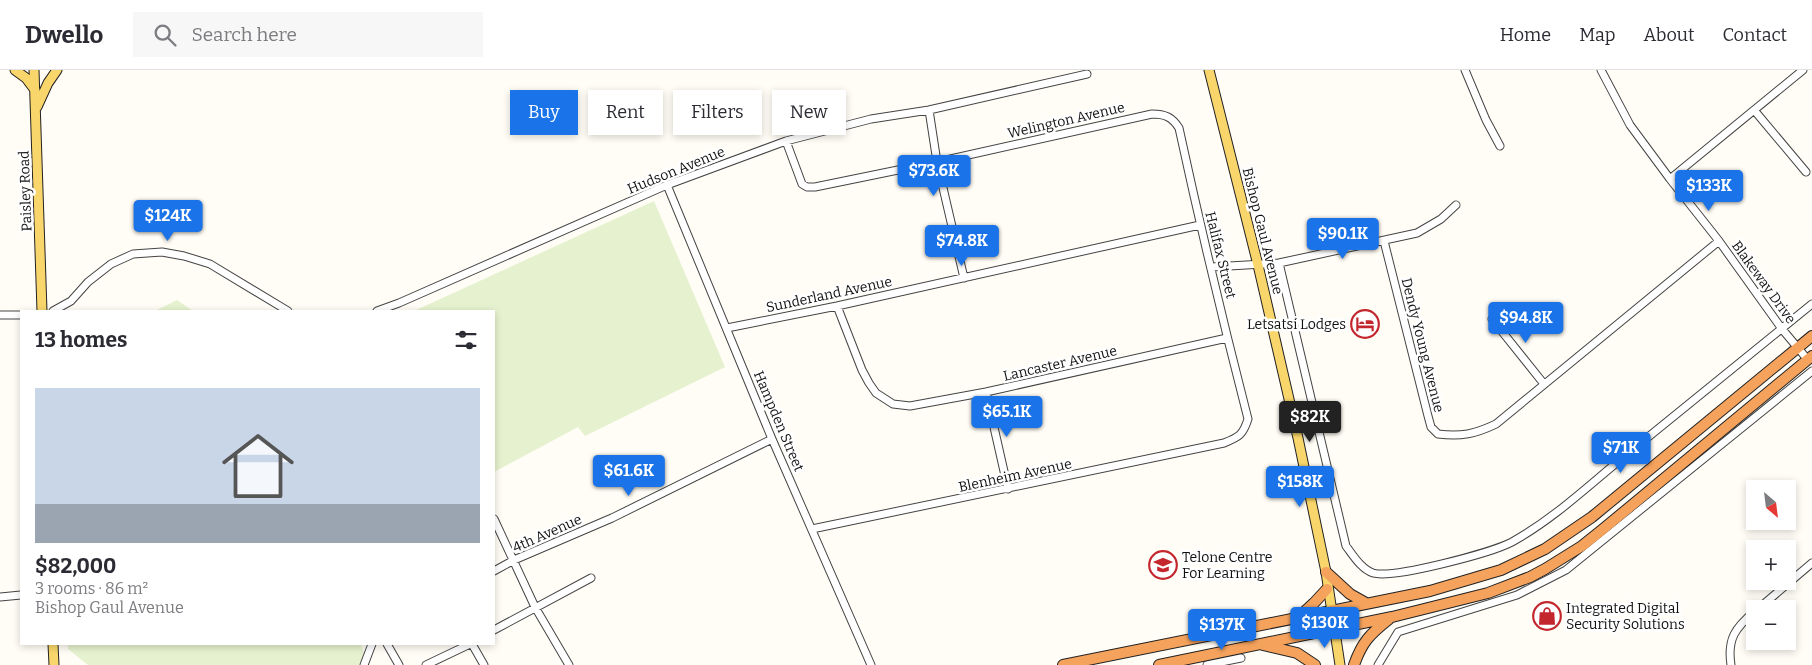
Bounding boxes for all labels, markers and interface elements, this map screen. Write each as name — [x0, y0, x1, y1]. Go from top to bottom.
search box — [133, 12, 483, 57]
text: Dwello — [25, 21, 103, 49]
icon: search — [151, 21, 179, 49]
text: Search here — [191, 23, 297, 46]
text: Home — [1500, 24, 1551, 46]
text: Map — [1579, 24, 1615, 46]
text: About — [1643, 24, 1694, 46]
text: Contact — [1722, 24, 1787, 46]
chip: Buy — [510, 90, 578, 135]
chip: Rent — [588, 90, 663, 135]
chip: Filters — [673, 90, 762, 135]
chip: New — [772, 90, 846, 135]
street label: Welington Avenue — [1006, 99, 1126, 142]
street label: Hudson Avenue — [625, 143, 727, 198]
street label: Paisley Road — [16, 150, 35, 232]
pin: $73.6K — [893, 154, 975, 197]
text: $73.6K — [909, 161, 959, 180]
street label: Bishop Gaul Avenue — [1239, 166, 1286, 296]
pin: $133K — [1674, 170, 1744, 212]
text: $133K — [1686, 176, 1732, 195]
pin: $124K — [133, 200, 203, 242]
text: $124K — [145, 206, 191, 225]
street label: Halifax Street — [1201, 210, 1240, 300]
pin: $90.1K — [1302, 218, 1384, 260]
pin: $74.8K — [921, 224, 1003, 267]
text: $90.1K — [1318, 224, 1368, 243]
text: $74.8K — [936, 231, 988, 250]
street label: Blakeway Drive — [1728, 238, 1799, 327]
street label: Sunderland Avenue — [765, 273, 894, 316]
street label: Dendy Young Avenue — [1398, 276, 1447, 414]
pin: $94.8K — [1485, 302, 1567, 344]
text: $94.8K — [1499, 308, 1553, 327]
hotel icon: Letsatsi Lodges — [1350, 309, 1380, 339]
place label: Letsatsi Lodges — [1247, 316, 1346, 333]
icon: filters — [452, 326, 480, 354]
text: 13 homes — [35, 327, 127, 353]
street label: Lancaster Avenue — [1002, 342, 1119, 385]
street label: Hampden Street — [750, 368, 807, 474]
pin: $65.1K — [966, 396, 1048, 438]
pin: $82K — [1280, 400, 1340, 443]
text: $65.1K — [982, 402, 1032, 421]
text: $82K — [1290, 407, 1330, 426]
icon: home — [213, 421, 303, 511]
pin: $71K — [1591, 432, 1651, 474]
text: $71K — [1603, 438, 1639, 457]
pin: $61.6K — [588, 454, 670, 497]
street label: Blenheim Avenue — [957, 455, 1073, 496]
text: $61.6K — [604, 461, 654, 480]
pin: $158K — [1265, 466, 1335, 508]
text: $158K — [1277, 472, 1323, 491]
north arrow — [1746, 480, 1796, 530]
map controls — [1746, 480, 1796, 650]
street label: 4th Avenue — [510, 511, 584, 556]
button: + — [1746, 540, 1796, 590]
place label: Telone Centre For Learning — [1182, 549, 1272, 582]
school or university icon: Telone Centre For Learning — [1148, 550, 1178, 580]
text: $82,000 — [35, 553, 116, 579]
text: 3 rooms · 86 m² — [35, 579, 148, 598]
text: Bishop Gaul Avenue — [35, 598, 184, 617]
place label: Integrated Digital Security Solutions — [1566, 600, 1685, 633]
button: − — [1746, 600, 1796, 650]
shop icon: Integrated Digital Security Solutions — [1532, 601, 1562, 631]
pin: $130K — [1290, 606, 1360, 649]
pin: $137K — [1187, 608, 1257, 651]
text: $130K — [1301, 613, 1349, 632]
text: $137K — [1199, 615, 1245, 634]

